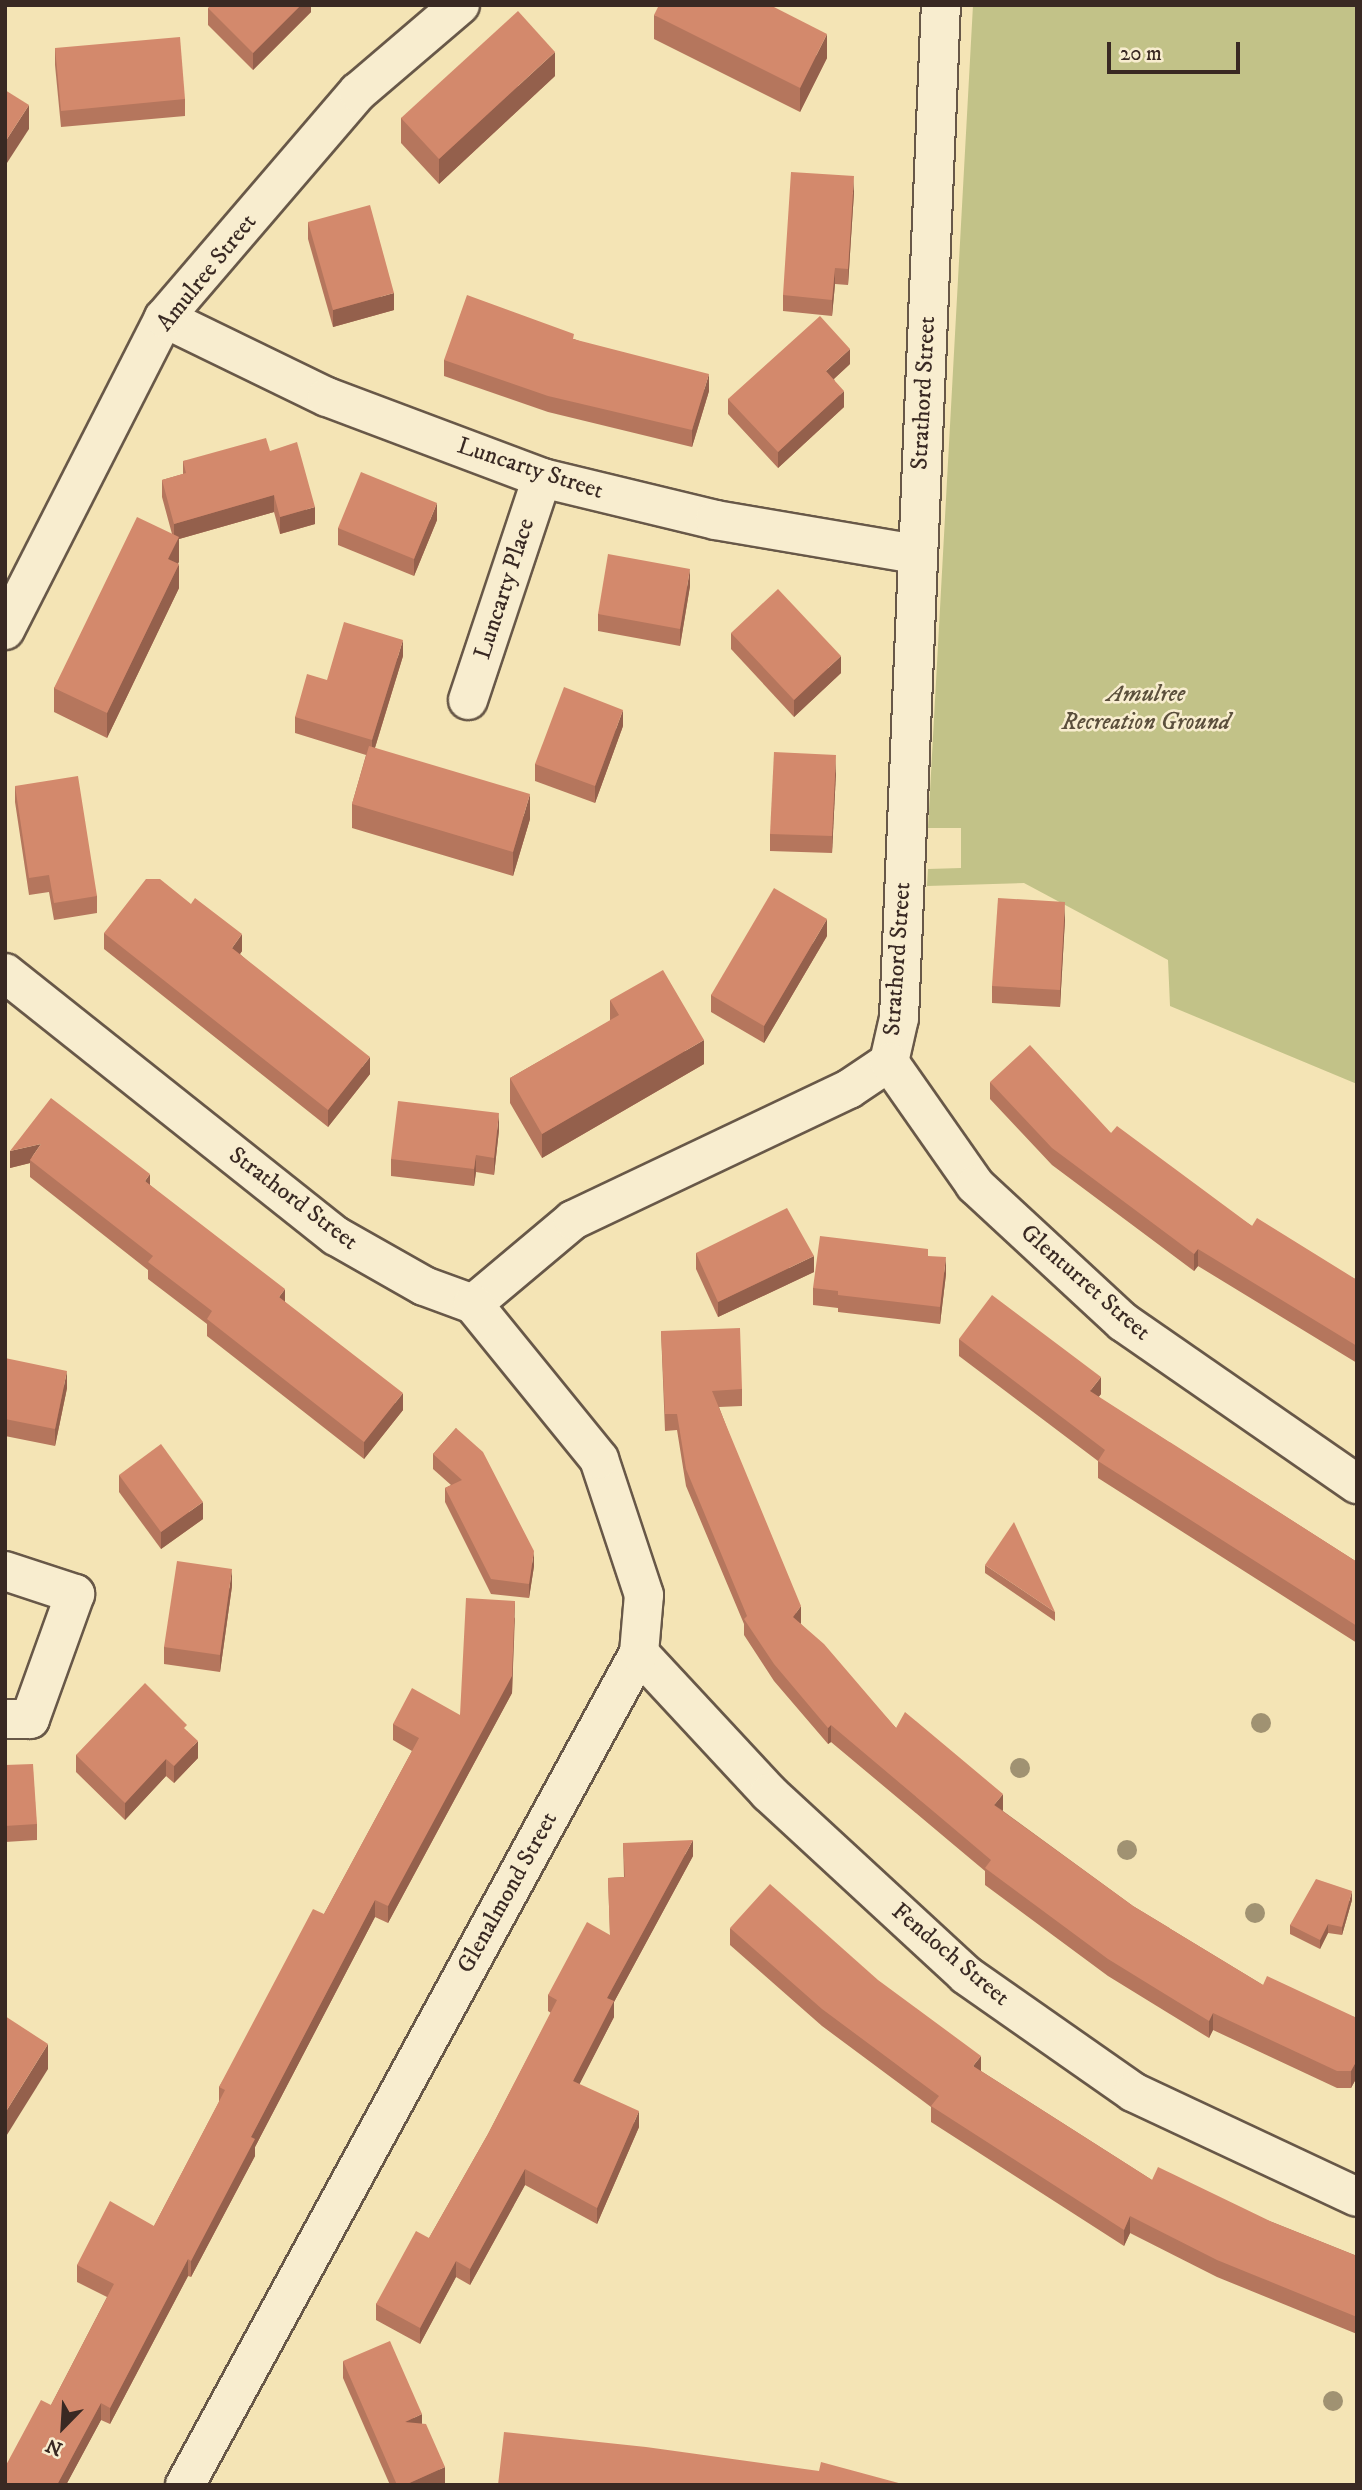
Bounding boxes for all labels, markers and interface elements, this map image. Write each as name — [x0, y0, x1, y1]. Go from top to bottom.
scale bar — [1110, 28, 1243, 72]
text: 20 m — [1120, 41, 1162, 67]
street label: Amulree Street — [151, 208, 263, 338]
street label: Strathord Street — [906, 315, 942, 471]
street label: Luncarty Street — [453, 432, 607, 506]
street label: Luncarty Place — [469, 515, 541, 663]
park label: Amulree Recreation Ground — [1062, 681, 1230, 737]
street label: Strathord Street — [878, 881, 918, 1037]
street label: Strathord Street — [223, 1141, 363, 1257]
street label: Glenturret Street — [1014, 1219, 1156, 1347]
street label: Glenalmond Street — [452, 1807, 564, 1979]
street label: Fendoch Street — [885, 1897, 1015, 2013]
north arrow — [28, 2392, 98, 2462]
text: N — [42, 2433, 66, 2460]

